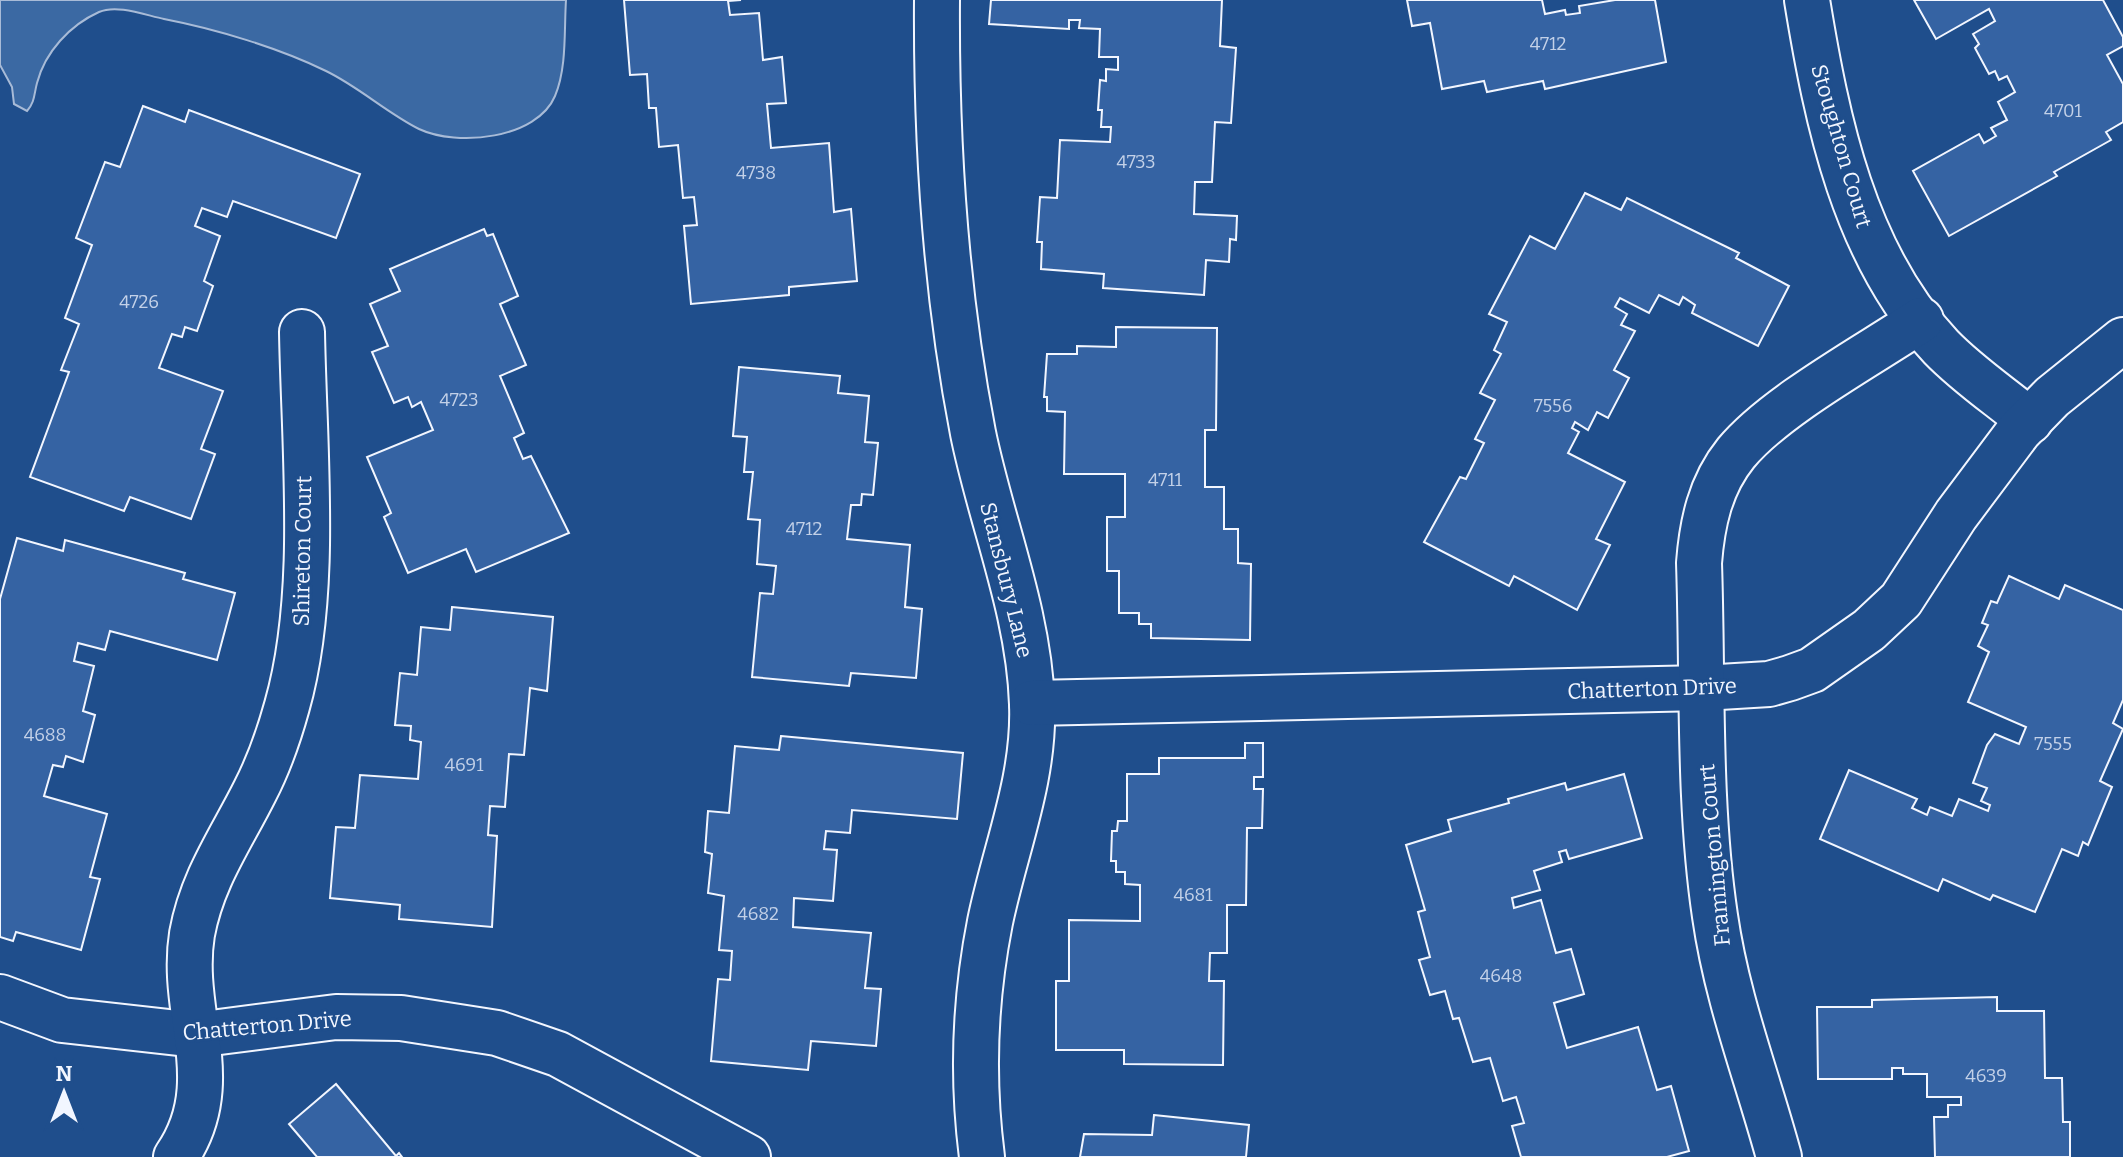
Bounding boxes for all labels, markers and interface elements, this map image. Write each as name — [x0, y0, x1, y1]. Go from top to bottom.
house number: 4712 — [1530, 33, 1566, 55]
street label: Stoughton Court — [1805, 61, 1878, 231]
house number: 4701 — [2044, 100, 2083, 122]
house number: 4733 — [1116, 151, 1156, 173]
house number: 4738 — [736, 162, 776, 184]
house number: 4726 — [119, 291, 159, 313]
house number: 4723 — [439, 389, 479, 411]
house number: 7556 — [1534, 395, 1572, 417]
house number: 4711 — [1148, 469, 1183, 491]
street label: Shireton Court — [288, 475, 317, 627]
street label: Stansbury Lane — [974, 500, 1039, 661]
house number: 4712 — [786, 518, 822, 540]
street label: Chatterton Drive — [1567, 672, 1737, 705]
house number: 4688 — [24, 724, 66, 746]
house number: 7555 — [2034, 733, 2072, 755]
house number: 4691 — [445, 754, 484, 776]
street label: Framington Court — [1693, 763, 1736, 947]
house number: 4681 — [1173, 884, 1213, 906]
house number: 4682 — [737, 903, 779, 925]
house number: 4648 — [1480, 965, 1522, 987]
street label: Chatterton Drive — [181, 1005, 353, 1046]
north arrow — [24, 1053, 104, 1133]
text: N — [56, 1060, 73, 1087]
house number: 4639 — [1965, 1065, 2007, 1087]

